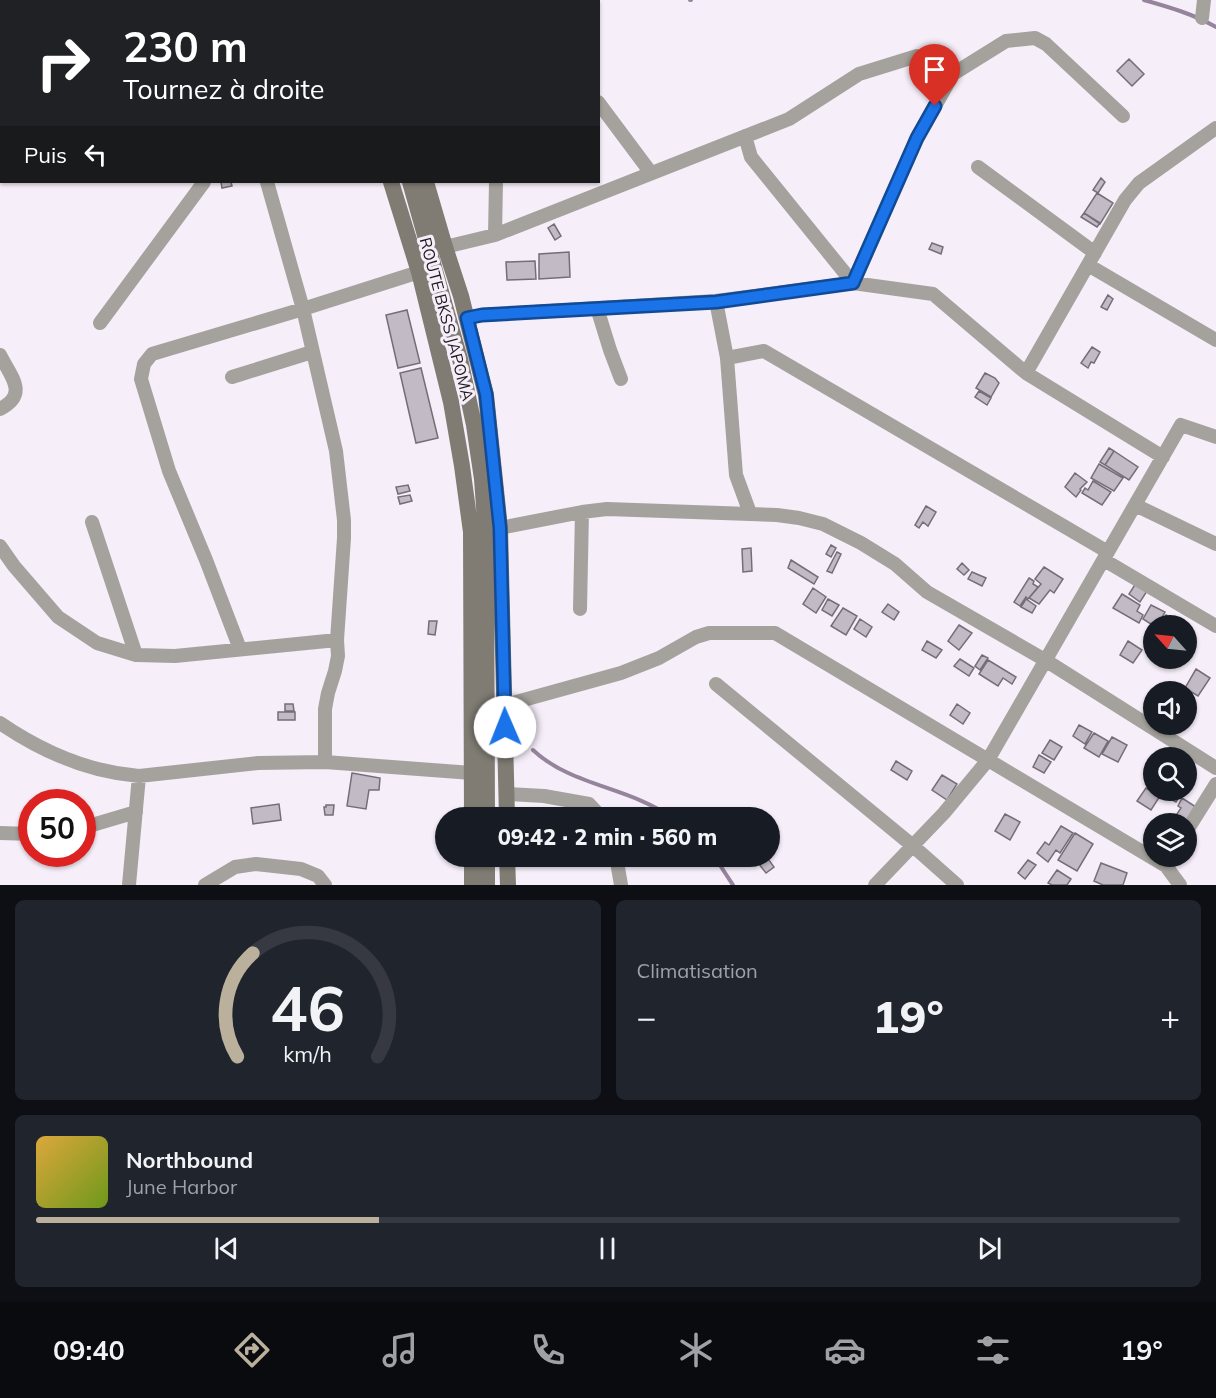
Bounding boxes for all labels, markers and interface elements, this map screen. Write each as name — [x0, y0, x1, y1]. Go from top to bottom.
text: 230 m — [123, 20, 248, 73]
icon: right — [24, 24, 102, 102]
pin — [909, 44, 960, 106]
icon: arrive — [918, 53, 951, 86]
text: Tournez à droite — [123, 72, 324, 106]
icon: left — [79, 138, 112, 171]
text: Puis — [24, 141, 67, 169]
street label: ROUTE BKSS JAPOMA — [416, 235, 478, 403]
north arrow — [1143, 615, 1197, 669]
map controls — [1143, 615, 1197, 867]
button: sound — [1143, 681, 1197, 735]
position arrow — [473, 695, 537, 759]
button: search — [1143, 747, 1197, 801]
speed limit sign: 50 — [18, 789, 96, 867]
button: layers — [1143, 813, 1197, 867]
text: 09:42 · 2 min · 560 m — [498, 823, 717, 851]
text: Climatisation — [637, 958, 758, 983]
text: 46 — [270, 968, 345, 1047]
text: 19° — [873, 988, 944, 1044]
text: − — [637, 996, 656, 1037]
text: + — [1160, 996, 1180, 1037]
text: km/h — [283, 1040, 332, 1067]
text: Northbound — [126, 1146, 253, 1174]
text: June Harbor — [126, 1174, 237, 1199]
icon: previous — [210, 1232, 243, 1265]
icon: pause — [591, 1232, 624, 1265]
icon: next — [973, 1232, 1006, 1265]
icon: directions — [231, 1329, 273, 1371]
icon: music — [379, 1329, 421, 1371]
icon: phone — [527, 1329, 569, 1371]
icon: climate — [675, 1329, 717, 1371]
icon: car — [824, 1329, 866, 1371]
icon: filters — [972, 1329, 1014, 1371]
text: 09:40 — [53, 1333, 125, 1367]
text: 19° — [1120, 1333, 1163, 1367]

